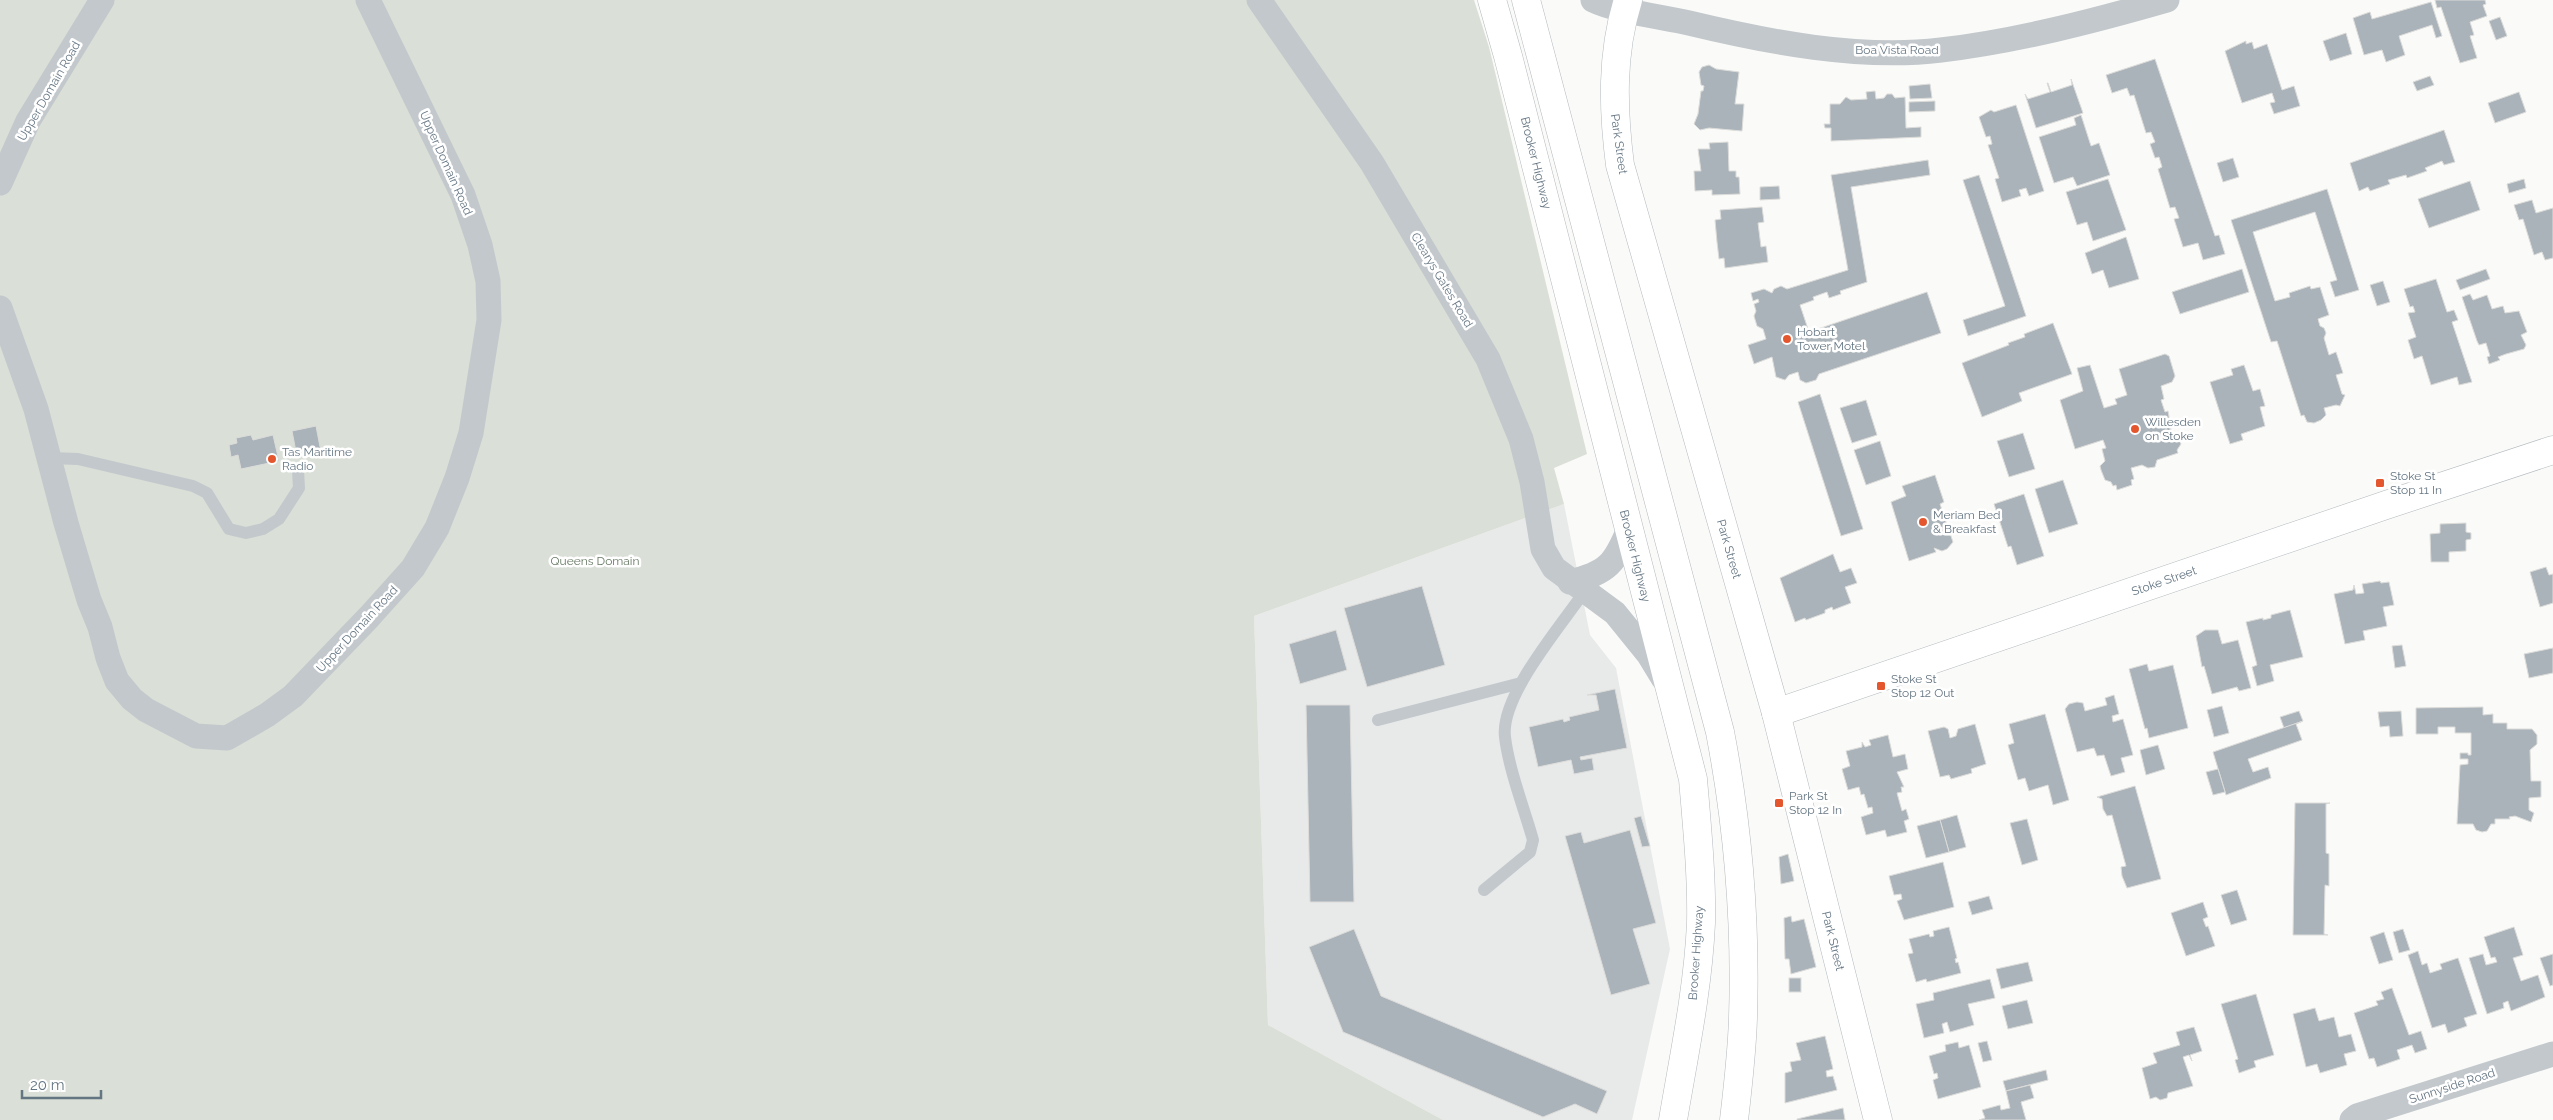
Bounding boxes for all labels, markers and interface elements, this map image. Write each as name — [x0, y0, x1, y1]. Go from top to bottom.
street label: Upper Domain Road — [15, 39, 83, 143]
street label: Boa Vista Road — [1855, 43, 1939, 57]
street label: Upper Domain Road — [417, 109, 475, 217]
street label: Park Street — [1608, 113, 1630, 175]
street label: Brooker Highway — [1518, 115, 1554, 211]
street label: Clearys Gates Road — [1408, 230, 1476, 330]
place label: Hobart Tower Motel — [1797, 325, 1866, 353]
marker: Hobart Tower Motel — [1781, 333, 1793, 345]
place label: Willesden on Stoke — [2145, 415, 2201, 443]
marker: Willesden on Stoke — [2129, 423, 2141, 435]
place label: Tas Maritime Radio — [282, 445, 352, 473]
marker: Tas Maritime Radio — [266, 453, 278, 465]
place label: Stoke St Stop 11 In — [2390, 469, 2442, 497]
marker: Stoke St Stop 11 In — [2374, 477, 2386, 489]
street label: Brooker Highway — [1617, 508, 1653, 604]
place label: Meriam Bed & Breakfast — [1933, 508, 2000, 536]
marker: Meriam Bed & Breakfast — [1917, 516, 1929, 528]
street label: Park Street — [1714, 518, 1744, 580]
park label: Queens Domain — [551, 554, 639, 568]
street label: Stoke Street — [2130, 563, 2198, 599]
street label: Upper Domain Road — [313, 583, 401, 675]
place label: Stoke St Stop 12 Out — [1891, 672, 1954, 700]
marker: Stoke St Stop 12 Out — [1875, 680, 1887, 692]
place label: Park St Stop 12 In — [1789, 789, 1842, 817]
marker: Park St Stop 12 In — [1773, 797, 1785, 809]
street label: Brooker Highway — [1686, 905, 1706, 1001]
street label: Park Street — [1819, 910, 1847, 972]
street label: Sunnyside Road — [2407, 1066, 2497, 1106]
scale bar — [22, 1068, 101, 1100]
text: 20 m — [30, 1076, 65, 1094]

